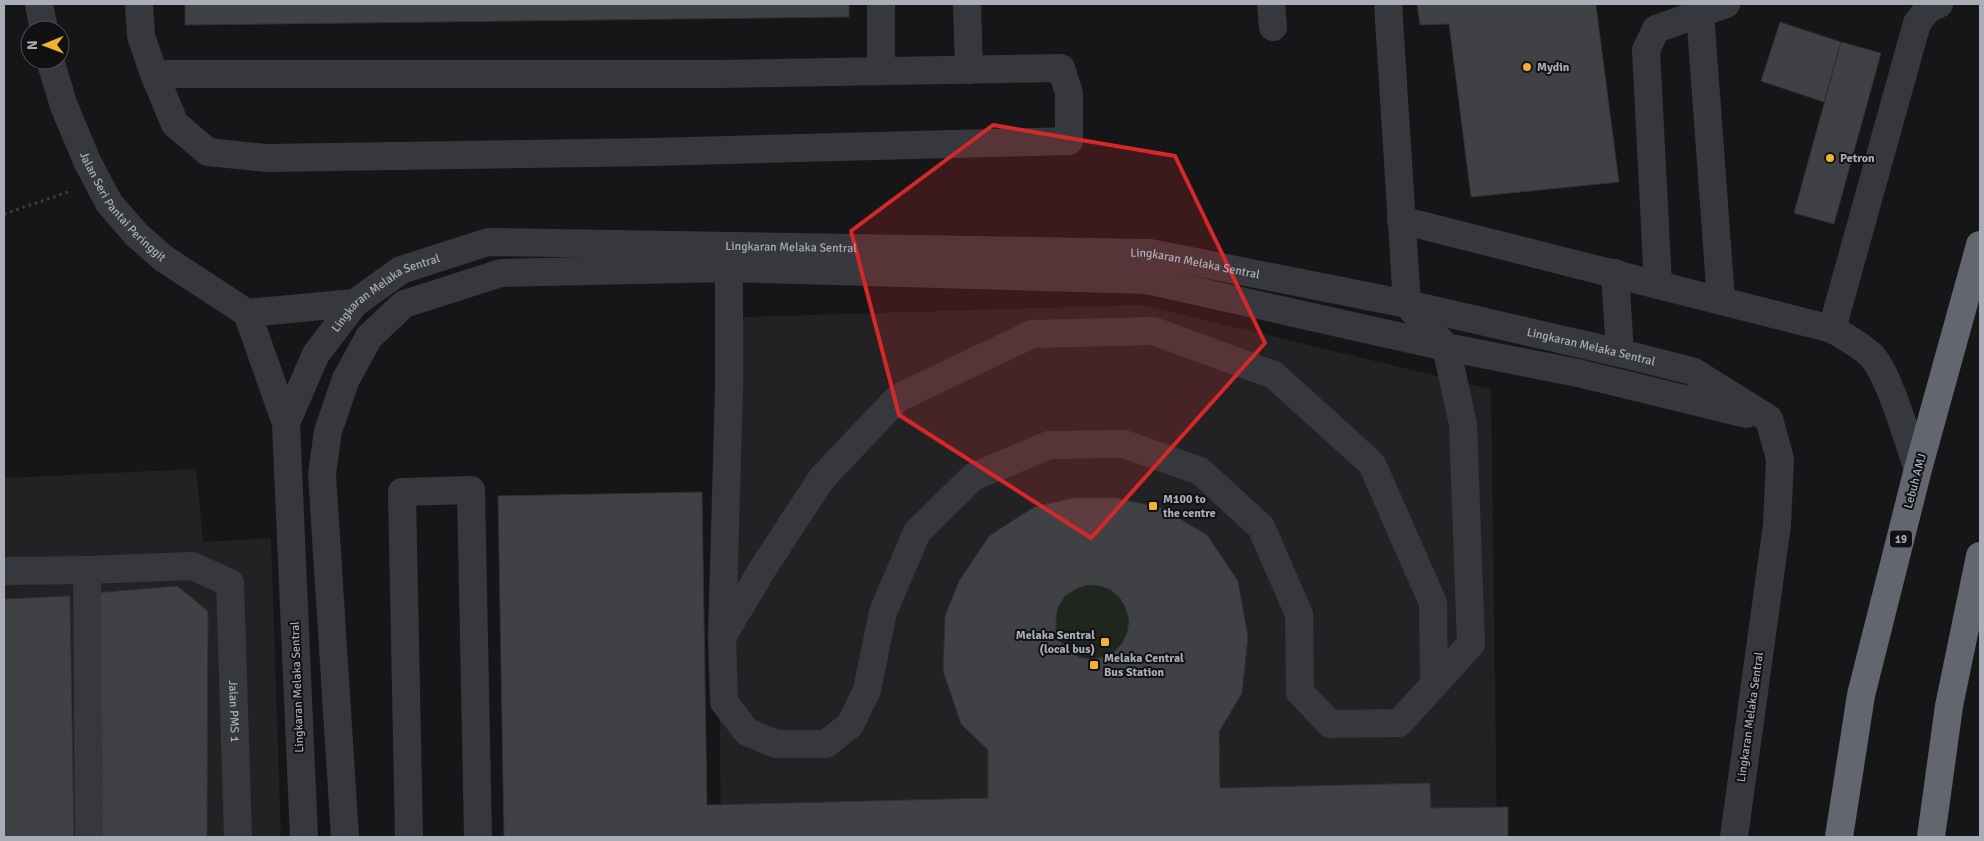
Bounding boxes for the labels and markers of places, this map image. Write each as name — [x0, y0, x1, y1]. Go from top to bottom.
place label: Mydin — [1537, 60, 1570, 75]
marker: Mydin — [1521, 61, 1533, 73]
place label: Petron — [1840, 151, 1875, 166]
marker: Petron — [1824, 152, 1836, 164]
place label: M100 to the centre — [1162, 492, 1216, 521]
marker: M100 to the centre — [1147, 500, 1159, 512]
place label: Melaka Sentral (local bus) — [1016, 628, 1095, 657]
marker: Melaka Sentral (local bus) — [1099, 636, 1111, 648]
place label: Melaka Central Bus Station — [1104, 651, 1184, 680]
marker: Melaka Central Bus Station — [1088, 659, 1100, 671]

